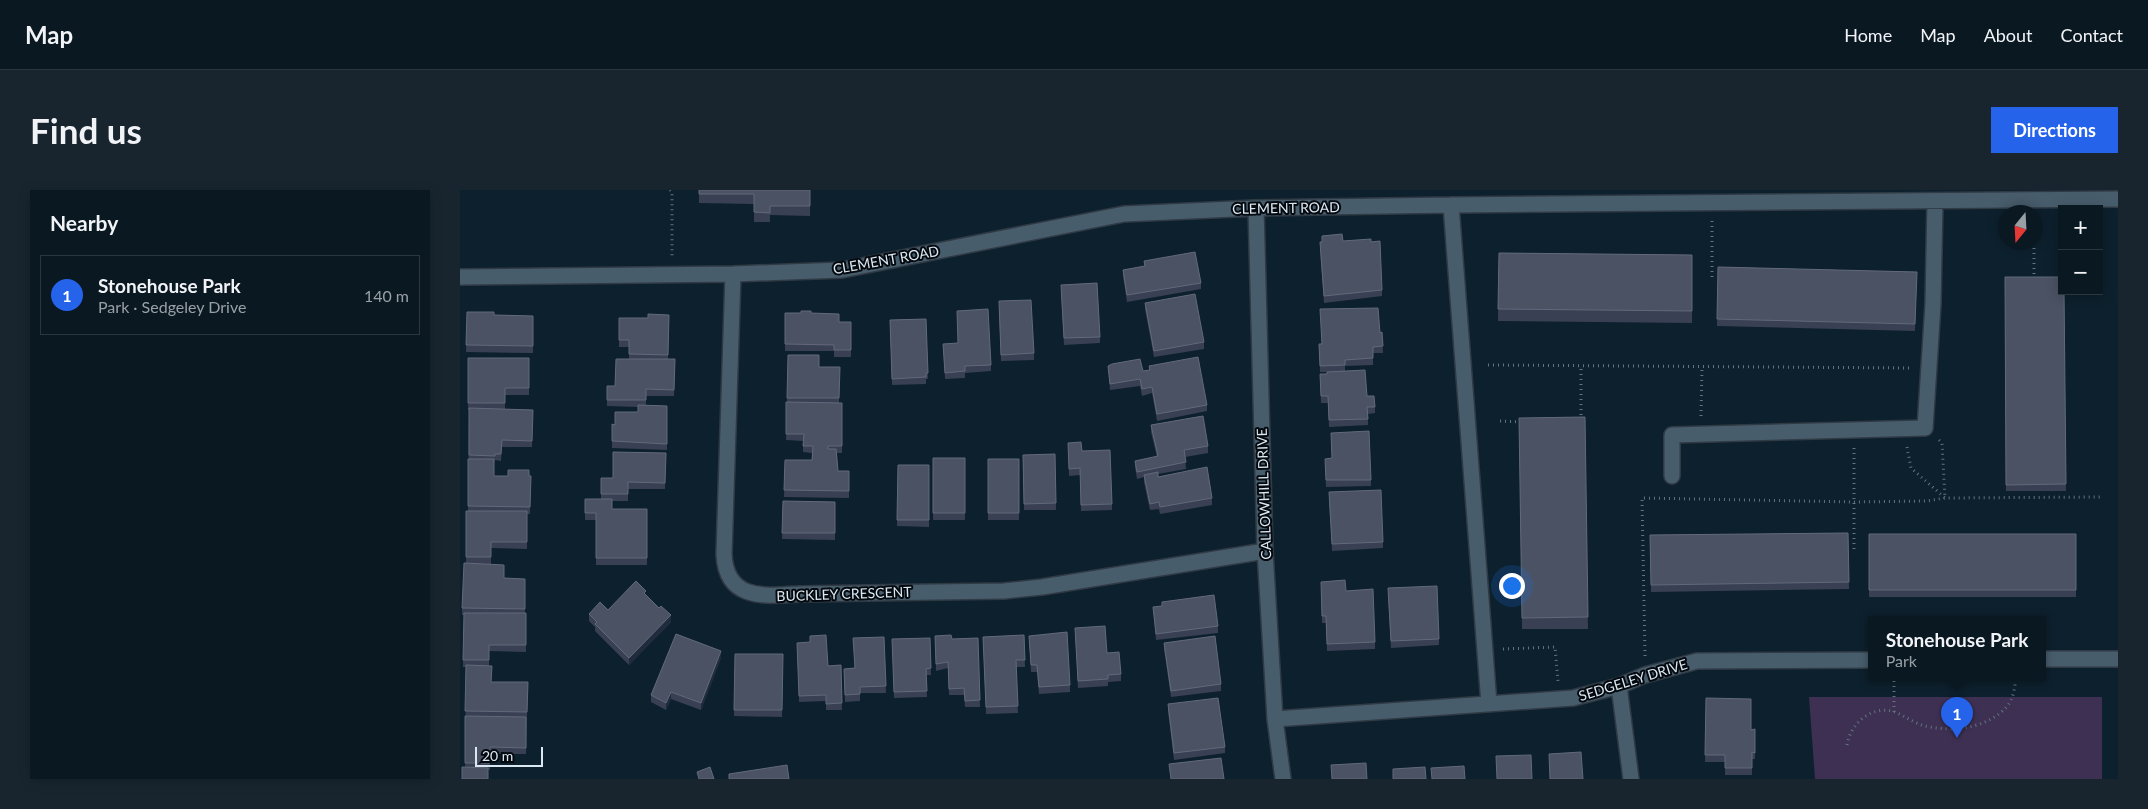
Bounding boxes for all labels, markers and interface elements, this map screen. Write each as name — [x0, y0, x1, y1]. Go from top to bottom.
text: Map — [25, 20, 73, 49]
text: Home — [1844, 24, 1892, 46]
text: Map — [1920, 24, 1956, 46]
text: About — [1984, 24, 2033, 46]
text: Contact — [2061, 24, 2123, 46]
button: Directions — [1991, 107, 2118, 153]
text: Find us — [30, 109, 142, 151]
street label: CLEMENT ROAD — [1232, 198, 1340, 217]
north arrow — [1998, 205, 2043, 250]
map controls — [2058, 205, 2103, 295]
button: + — [2058, 205, 2103, 250]
text: Nearby — [50, 210, 118, 235]
street label: CLEMENT ROAD — [831, 242, 940, 277]
button: − — [2058, 250, 2103, 295]
text: Stonehouse Park — [98, 274, 241, 297]
text: 1 — [62, 286, 72, 305]
text: 140 m — [364, 286, 409, 305]
text: Park · Sedgeley Drive — [98, 297, 246, 316]
street label: CALLOWHILL DRIVE — [1253, 428, 1274, 560]
your location — [1499, 573, 1525, 599]
street label: BUCKLEY CRESCENT — [776, 583, 913, 604]
popup — [1868, 616, 2046, 681]
text: Stonehouse Park — [1886, 628, 2028, 651]
text: Park — [1886, 651, 1917, 670]
street label: SEDGELEY DRIVE — [1577, 655, 1689, 704]
pin: 1 — [1941, 697, 1973, 738]
scale bar — [475, 744, 542, 767]
text: 20 m — [482, 747, 513, 764]

